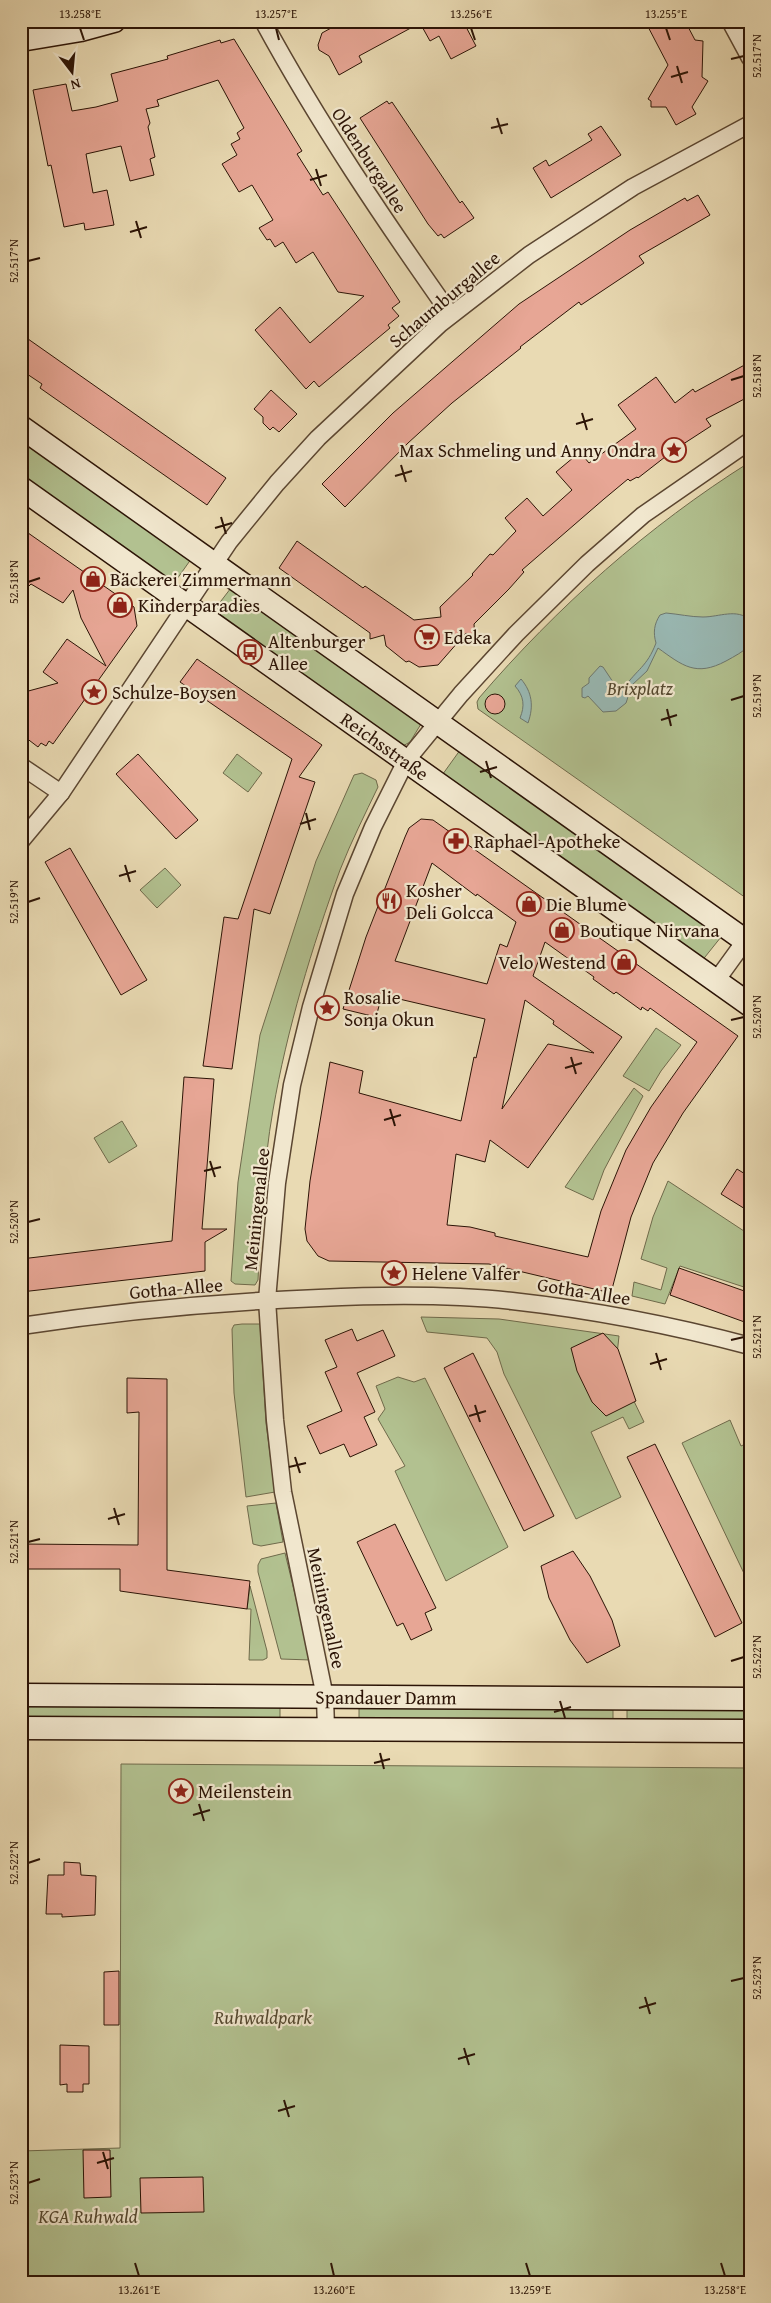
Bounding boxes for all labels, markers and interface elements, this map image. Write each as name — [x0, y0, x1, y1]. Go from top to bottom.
text: 13.258°E — [59, 5, 101, 22]
text: 13.257°E — [255, 5, 297, 22]
text: 13.256°E — [450, 5, 492, 22]
text: 13.255°E — [645, 5, 687, 22]
text: 52.517°N — [748, 34, 765, 78]
north arrow — [48, 48, 98, 98]
text: N — [68, 74, 83, 96]
street label: Oldenburgallee — [325, 101, 415, 219]
text: 52.517°N — [5, 239, 22, 283]
street label: Schaumburgallee — [382, 244, 506, 354]
text: 52.518°N — [748, 354, 765, 398]
place label: Max Schmeling und Anny Ondra — [399, 436, 656, 464]
place icon: Max Schmeling und Anny Ondra — [661, 437, 687, 463]
text: 52.518°N — [5, 560, 22, 604]
place label: Bäckerei Zimmermann — [110, 565, 291, 593]
shop icon: Bäckerei Zimmermann — [80, 566, 106, 592]
place label: Kinderparadies — [138, 591, 260, 619]
shop icon: Kinderparadies — [107, 592, 133, 618]
place label: Edeka — [444, 623, 491, 651]
supermarket icon: Edeka — [414, 624, 440, 650]
place label: Altenburger Allee — [268, 627, 365, 677]
bus stop icon: Altenburger Allee — [237, 639, 263, 665]
park label: Brixplatz — [606, 674, 674, 702]
text: 52.519°N — [748, 674, 765, 718]
place label: Schulze-Boysen — [112, 678, 237, 706]
place icon: Schulze-Boysen — [81, 679, 107, 705]
street label: Reichsstraße — [335, 705, 435, 787]
place label: Raphael-Apotheke — [474, 827, 621, 855]
pharmacy icon: Raphael-Apotheke — [443, 828, 469, 854]
place label: Kosher Deli Golcca — [406, 876, 493, 926]
text: 52.519°N — [5, 880, 22, 924]
restaurant icon: Kosher Deli Golcca — [376, 888, 402, 914]
place label: Die Blume — [546, 890, 627, 918]
shop icon: Die Blume — [516, 891, 542, 917]
place label: Boutique Nirvana — [580, 916, 719, 944]
shop icon: Boutique Nirvana — [549, 917, 575, 943]
place label: Velo Westend — [498, 948, 607, 976]
shop icon: Velo Westend — [611, 949, 637, 975]
place label: Rosalie Sonja Okun — [344, 983, 434, 1033]
place icon: Rosalie Sonja Okun — [314, 995, 340, 1021]
text: 52.520°N — [748, 995, 765, 1039]
street label: Meiningenallee — [236, 1146, 276, 1272]
text: 52.520°N — [5, 1200, 22, 1244]
place label: Helene Valfer — [412, 1259, 520, 1287]
place icon: Helene Valfer — [381, 1260, 407, 1286]
street label: Gotha-Allee — [128, 1270, 224, 1306]
street label: Gotha-Allee — [535, 1270, 633, 1312]
text: 52.521°N — [748, 1315, 765, 1359]
text: 52.521°N — [5, 1520, 22, 1564]
street label: Meiningenallee — [301, 1545, 353, 1671]
text: 52.522°N — [748, 1635, 765, 1679]
street label: Spandauer Damm — [315, 1683, 457, 1711]
place label: Meilenstein — [198, 1777, 292, 1805]
place icon: Meilenstein — [168, 1778, 194, 1804]
text: 52.522°N — [5, 1841, 22, 1885]
text: 52.523°N — [748, 1956, 765, 2000]
park label: Ruhwaldpark — [213, 2003, 312, 2031]
text: 52.523°N — [5, 2161, 22, 2205]
park label: KGA Ruhwald — [37, 2202, 138, 2230]
text: 13.261°E — [118, 2281, 160, 2298]
text: 13.260°E — [313, 2281, 355, 2298]
text: 13.259°E — [509, 2281, 551, 2298]
text: 13.258°E — [704, 2281, 746, 2298]

